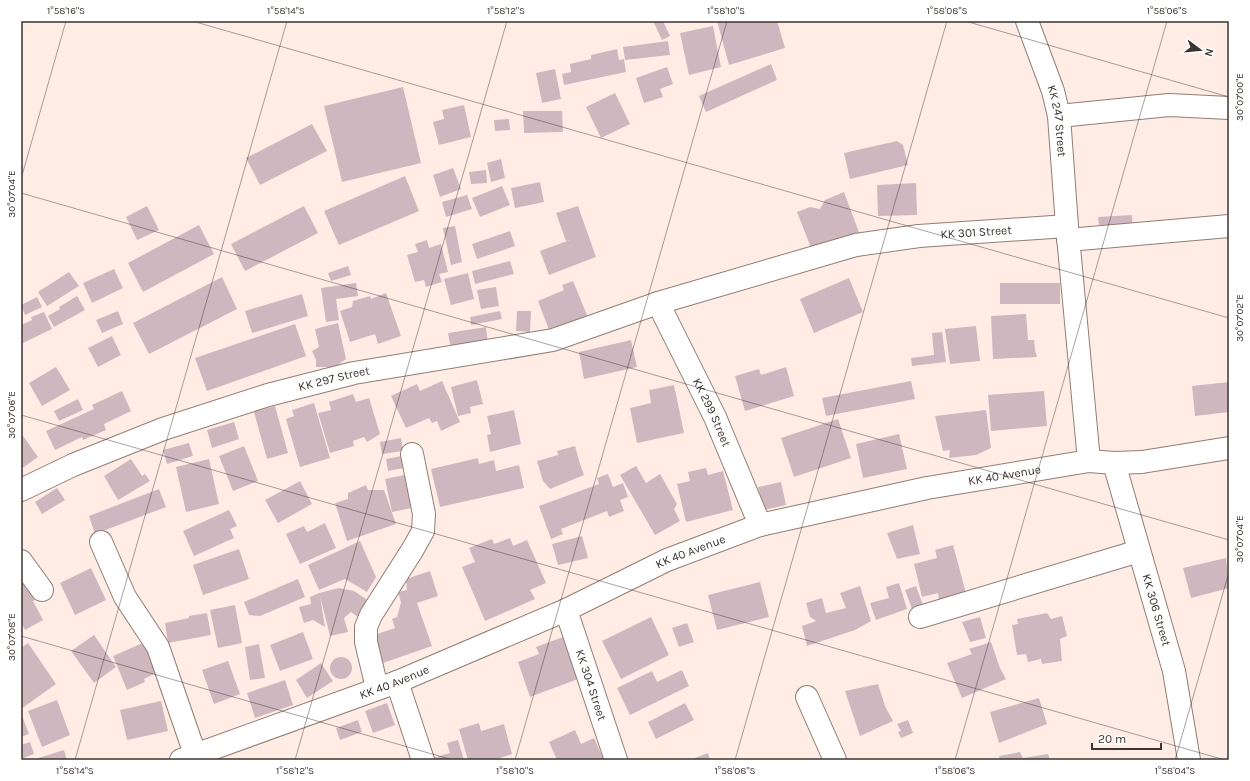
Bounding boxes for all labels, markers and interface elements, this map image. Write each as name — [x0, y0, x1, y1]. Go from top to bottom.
text: 1°58'16"S — [47, 5, 85, 17]
text: 1°58'14"S — [267, 5, 305, 17]
text: 1°58'12"S — [487, 5, 525, 17]
text: 1°58'10"S — [707, 5, 745, 17]
text: 1°58'08"S — [926, 5, 968, 17]
text: 1°58'06"S — [1147, 5, 1187, 17]
north arrow — [1180, 30, 1220, 70]
text: N — [1202, 47, 1216, 58]
text: 30°07'00"E — [1234, 73, 1246, 121]
street label: KK 247 Street — [1044, 83, 1069, 158]
text: 30°07'04"E — [6, 170, 18, 218]
street label: KK 301 Street — [940, 223, 1013, 242]
text: 30°07'02"E — [1234, 294, 1246, 342]
street label: KK 297 Street — [297, 363, 371, 394]
street label: KK 299 Street — [690, 376, 734, 449]
text: 30°07'06"E — [6, 391, 18, 439]
street label: KK 40 Avenue — [967, 462, 1042, 488]
text: 30°07'04"E — [1234, 515, 1246, 563]
street label: KK 40 Avenue — [653, 532, 727, 572]
street label: KK 306 Street — [1139, 572, 1174, 648]
text: 30°07'08"E — [6, 613, 18, 661]
street label: KK 304 Street — [573, 648, 610, 723]
street label: KK 40 Avenue — [357, 662, 431, 702]
scale bar — [1092, 725, 1161, 751]
text: 20 m — [1098, 732, 1126, 746]
text: 1°58'14"S — [56, 765, 94, 777]
text: 1°58'12"S — [276, 765, 314, 777]
text: 1°58'10"S — [496, 765, 534, 777]
text: 1°58'08"S — [714, 765, 756, 777]
text: 1°58'06"S — [935, 765, 975, 777]
text: 1°58'04"S — [1155, 765, 1195, 777]

